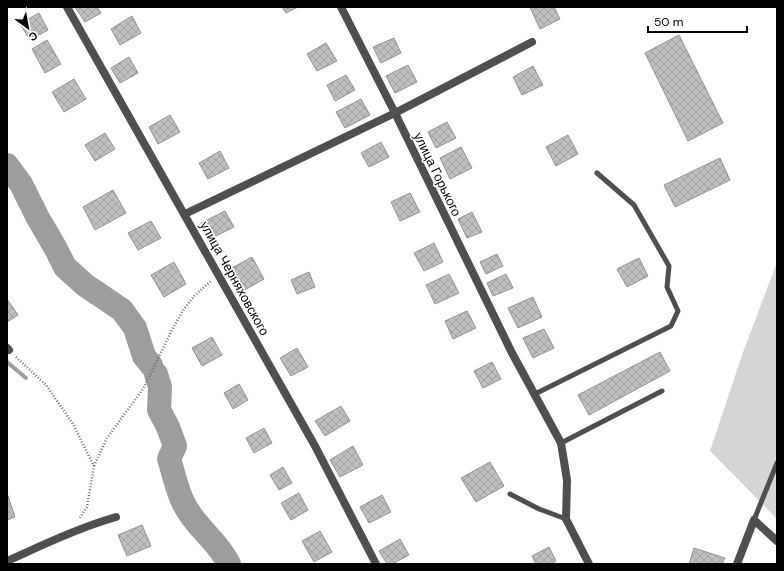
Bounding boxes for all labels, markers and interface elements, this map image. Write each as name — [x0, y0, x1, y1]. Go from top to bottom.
north arrow — [8, 8, 48, 48]
scale bar — [648, 8, 747, 34]
text: 50 m — [654, 14, 683, 30]
text: С — [26, 28, 40, 45]
street label: улица Горького — [410, 129, 465, 219]
street label: улица Черняховского — [196, 218, 273, 338]

